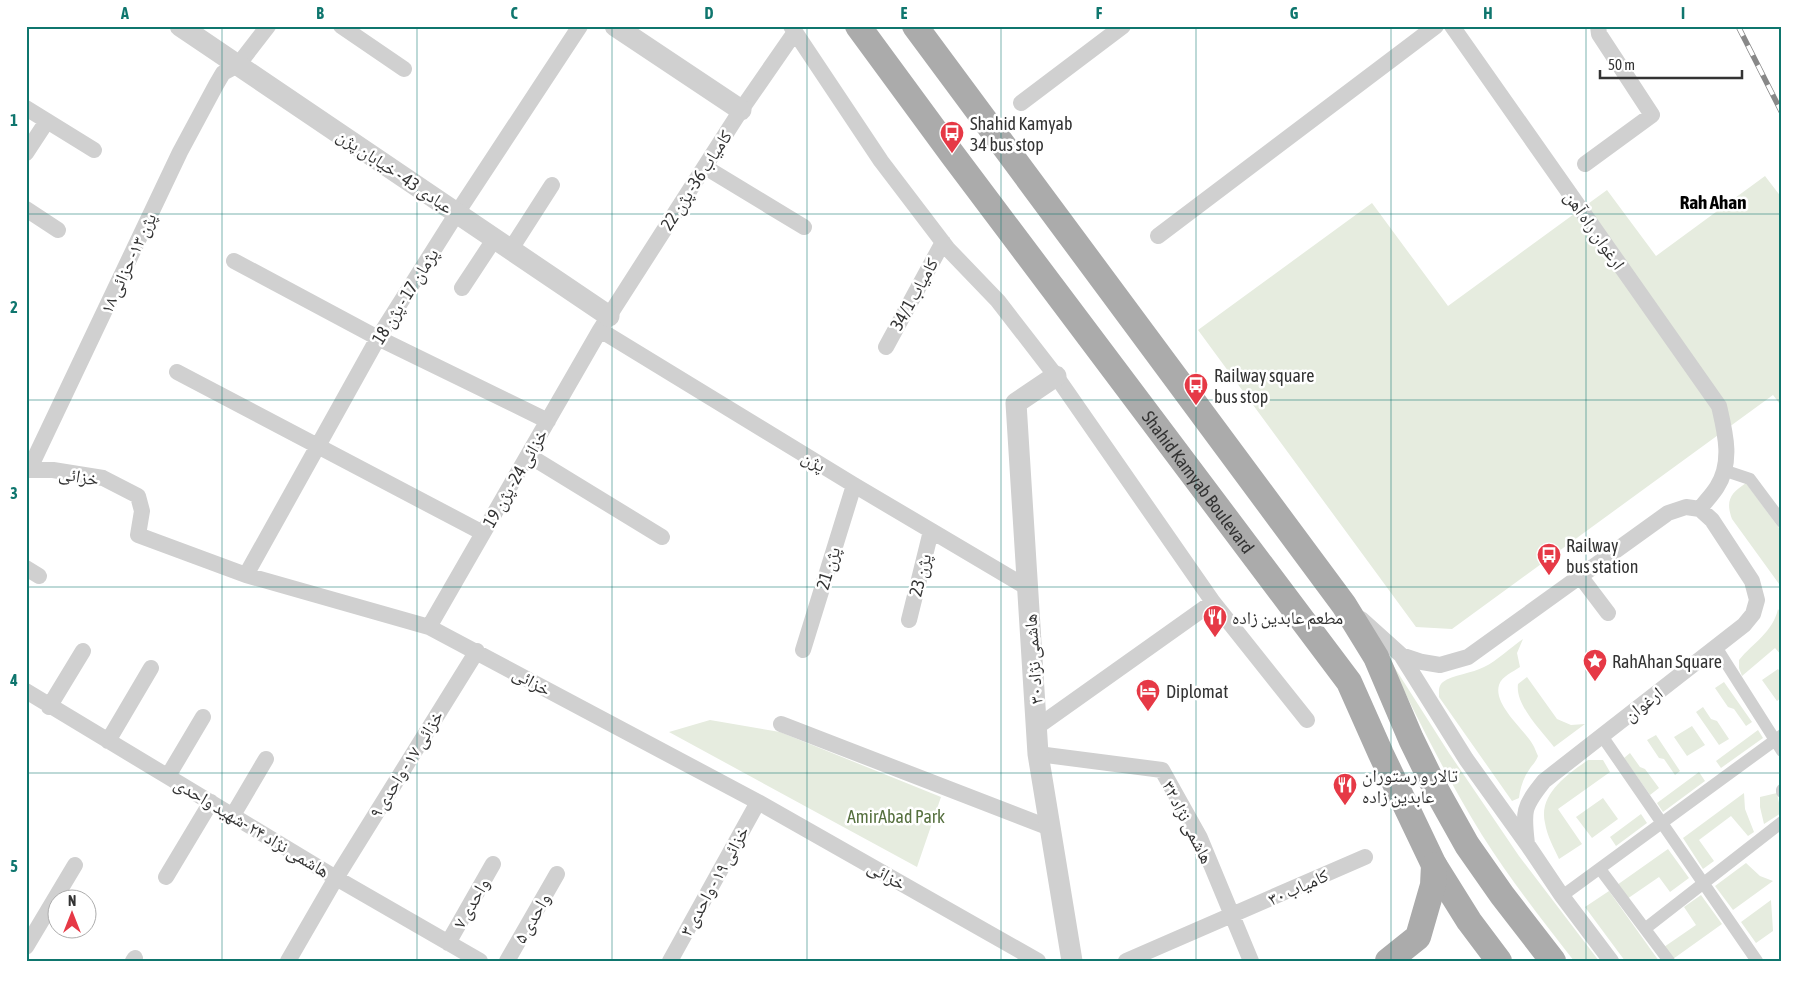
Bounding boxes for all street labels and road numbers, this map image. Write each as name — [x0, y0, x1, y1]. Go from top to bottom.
street label: عبادی 43 - خیابان پژن — [332, 124, 457, 218]
street label: کامیاب 36- پژن 22 — [656, 126, 737, 235]
street label: ارغوان راه آهن — [1559, 187, 1630, 274]
street label: پژن ۱۳- حزائی ۱۸ — [96, 209, 161, 317]
street label: پژمان 17 - پژن 18 — [367, 244, 444, 348]
street label: کامیاب 34/1 — [886, 254, 943, 334]
street label: Shahid Kamyab Boulevard — [1138, 406, 1259, 557]
street label: خزائی 24- پژن 19 — [478, 425, 553, 531]
street label: پژن — [798, 446, 830, 477]
street label: خزائی — [57, 462, 101, 491]
street label: پژن 21 — [812, 544, 845, 592]
street label: پژن 23 — [905, 551, 937, 599]
street label: هاشمی نژاد ۳۰ — [1019, 613, 1048, 705]
street label: خزائی — [509, 662, 555, 701]
street label: ارغوان — [1619, 682, 1667, 726]
street label: خزائی ۱۷ - واحدی ۹ — [365, 706, 448, 822]
street label: هاشمی نژاد ۲۴ -شهید واحدی — [170, 772, 333, 883]
street label: هاشمی نژاد ۳۲ — [1157, 777, 1218, 867]
street label: خزائی ۱۹ - واحدی ۳ — [675, 822, 754, 940]
street label: خزائی — [864, 856, 910, 895]
street label: کامیاب ۳۰ — [1265, 864, 1332, 910]
street label: واحدی ۷ — [448, 874, 495, 932]
street label: واحدی ۵ — [509, 889, 556, 947]

